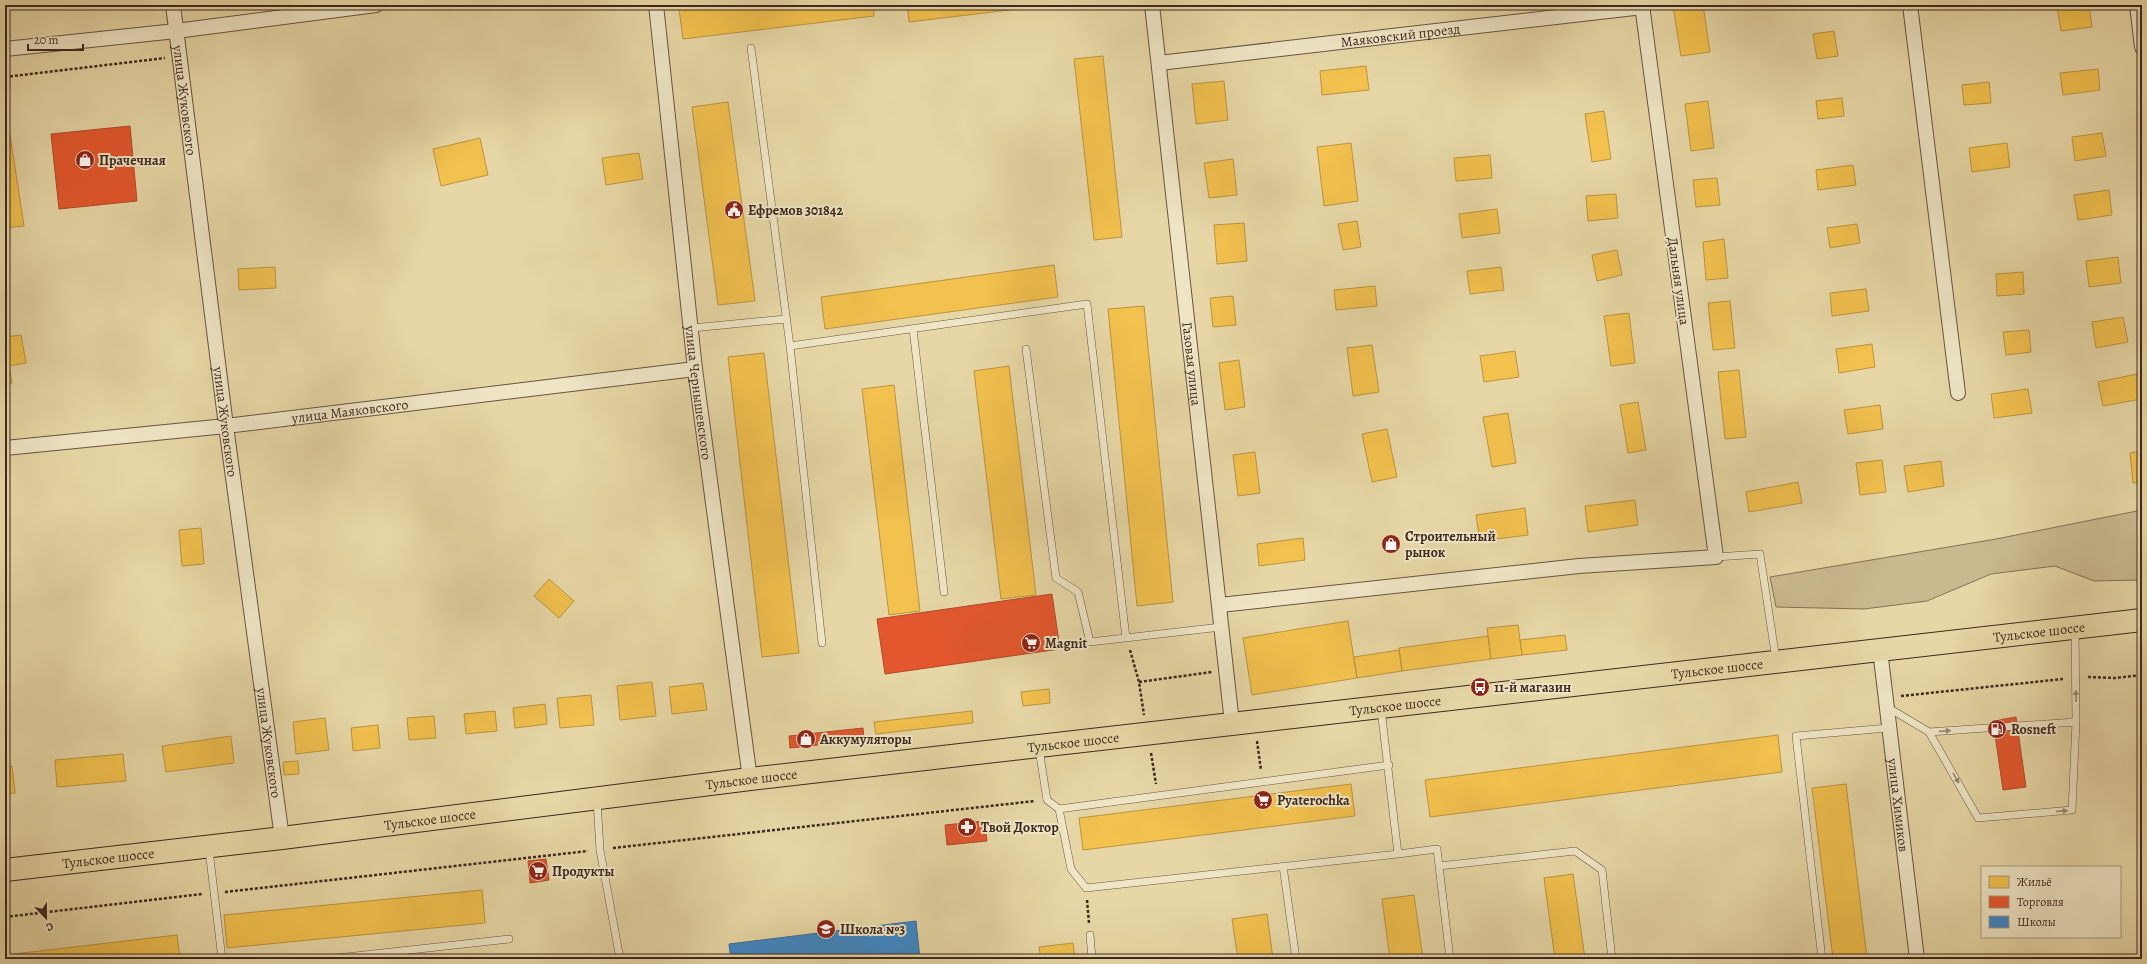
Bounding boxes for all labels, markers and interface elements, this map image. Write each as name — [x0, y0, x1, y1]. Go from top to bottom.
street label: Маяковский проезд — [1340, 19, 1461, 52]
scale bar — [28, 26, 83, 52]
text: 20 m — [34, 32, 58, 48]
street label: улица Жуковского — [168, 43, 201, 157]
shop icon: Прачечная — [74, 149, 96, 171]
place label: Прачечная — [99, 151, 166, 170]
public building icon: Ефремов 301842 — [723, 199, 745, 221]
place label: Ефремов 301842 — [748, 201, 843, 220]
street label: Дальняя улица — [1663, 236, 1694, 327]
street label: Газовая улица — [1177, 321, 1206, 407]
street label: улица Чернышевского — [680, 323, 716, 461]
street label: улица Жуковского — [208, 364, 242, 478]
street label: улица Маяковского — [290, 395, 409, 428]
place label: Строительный рынок — [1405, 527, 1496, 562]
shop icon: Строительный рынок — [1380, 533, 1402, 555]
street label: Тульское шоссе — [1992, 618, 2086, 647]
supermarket icon: Magnit — [1020, 632, 1042, 654]
place label: Magnit — [1045, 634, 1087, 653]
street label: Тульское шоссе — [1670, 654, 1764, 684]
bus stop icon: 11-й магазин — [1469, 676, 1491, 698]
place label: 11-й магазин — [1494, 678, 1571, 697]
street label: улица Жуковского — [252, 685, 285, 799]
one-way arrow — [2073, 689, 2079, 702]
street label: Тульское шоссе — [1348, 691, 1442, 720]
fuel station icon: Rosneft — [1986, 718, 2008, 740]
place label: Rosneft — [2011, 720, 2057, 739]
shop icon: Аккумуляторы — [795, 728, 817, 750]
street label: Тульское шоссе — [1026, 728, 1120, 757]
one-way arrow — [1939, 728, 1951, 735]
place label: Аккумуляторы — [819, 730, 912, 749]
street label: улица Химиков — [1883, 756, 1913, 853]
street label: Тульское шоссе — [704, 765, 798, 795]
one-way arrow — [1952, 772, 1959, 784]
supermarket icon: Pyaterochka — [1252, 789, 1274, 811]
place label: Pyaterochka — [1277, 791, 1350, 810]
street label: Тульское шоссе — [383, 805, 477, 835]
one-way arrow — [2056, 807, 2068, 814]
pharmacy icon: Твой Доктор — [956, 816, 978, 838]
place label: Твой Доктор — [981, 818, 1059, 837]
street label: Тульское шоссе — [61, 844, 155, 873]
supermarket icon: Продукты — [527, 860, 549, 882]
place label: Продукты — [552, 862, 614, 881]
legend — [1981, 866, 2121, 938]
text: Жильё — [2017, 874, 2052, 890]
text: Торговля — [2017, 894, 2064, 910]
north arrow — [26, 898, 66, 938]
text: Школы — [2017, 914, 2056, 930]
school or university icon: Школа №3 — [815, 918, 837, 940]
text: С — [43, 919, 56, 935]
place label: Школа №3 — [840, 920, 905, 939]

